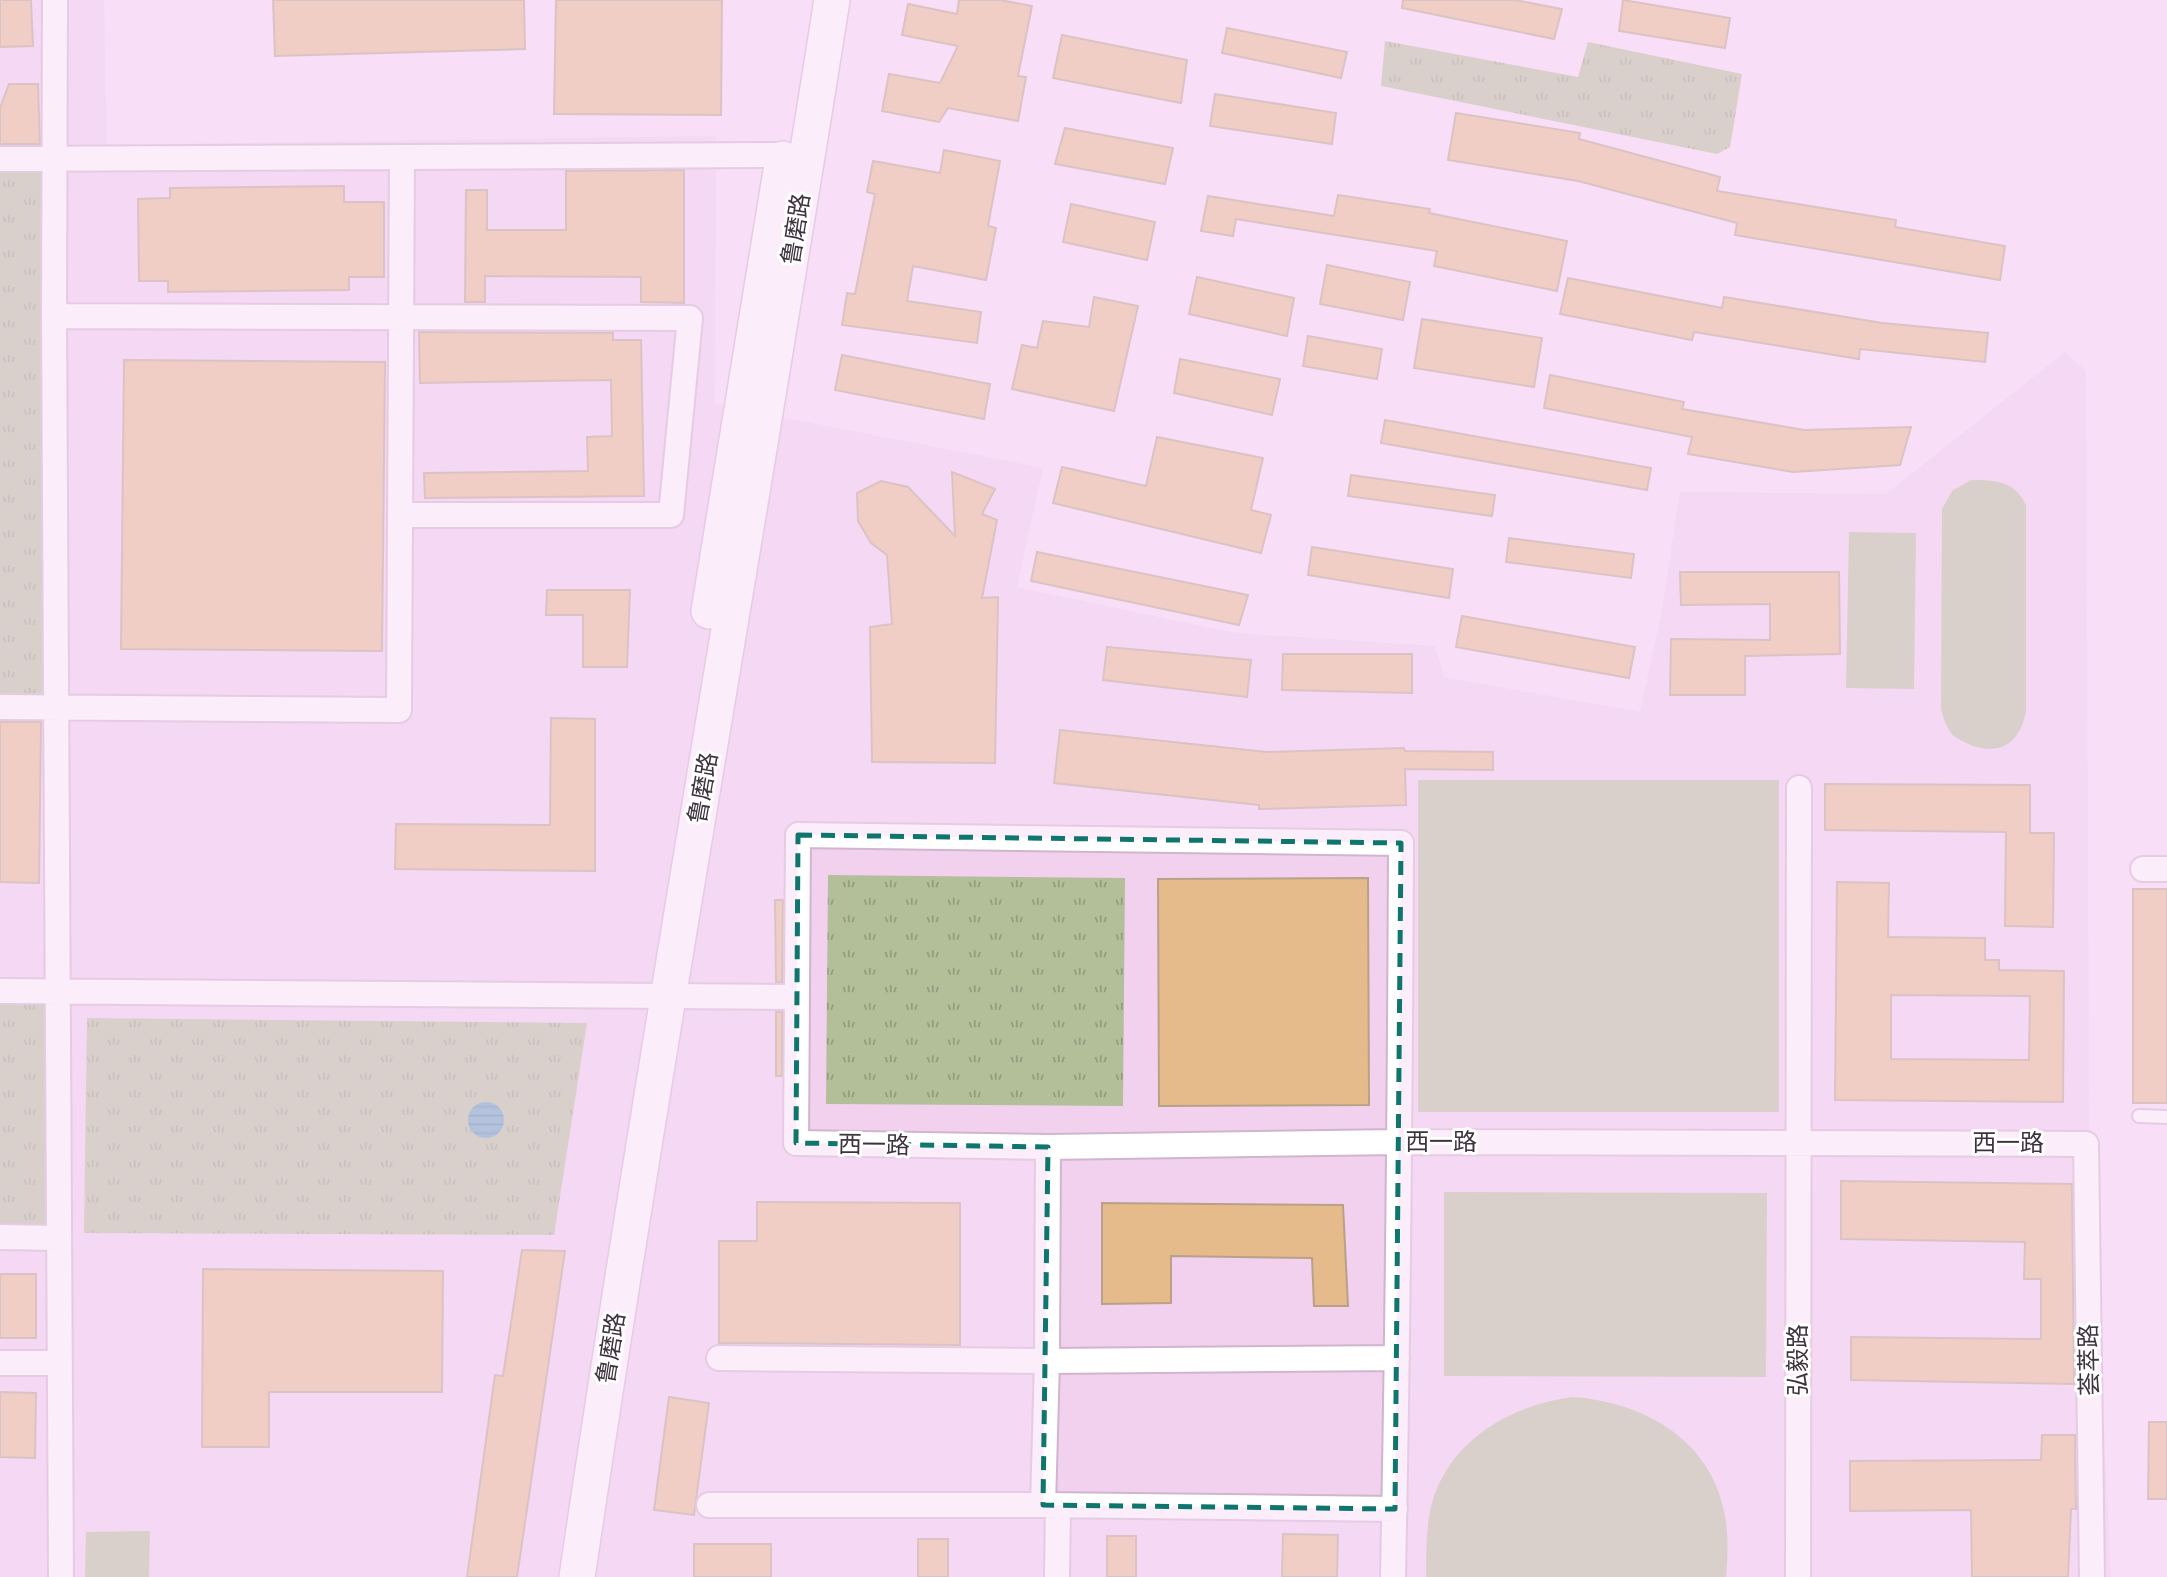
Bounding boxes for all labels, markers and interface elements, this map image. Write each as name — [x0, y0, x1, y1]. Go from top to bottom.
street label: 鲁磨路 — [775, 191, 817, 267]
street label: 鲁磨路 — [681, 750, 725, 826]
street label: 西一路 — [1405, 1126, 1477, 1158]
street label: 西一路 — [1972, 1127, 2044, 1159]
street label: 西一路 — [838, 1128, 910, 1162]
street label: 鲁磨路 — [590, 1310, 632, 1386]
street label: 弘毅路 — [1782, 1324, 1814, 1396]
street label: 荟萃路 — [2072, 1324, 2106, 1396]

